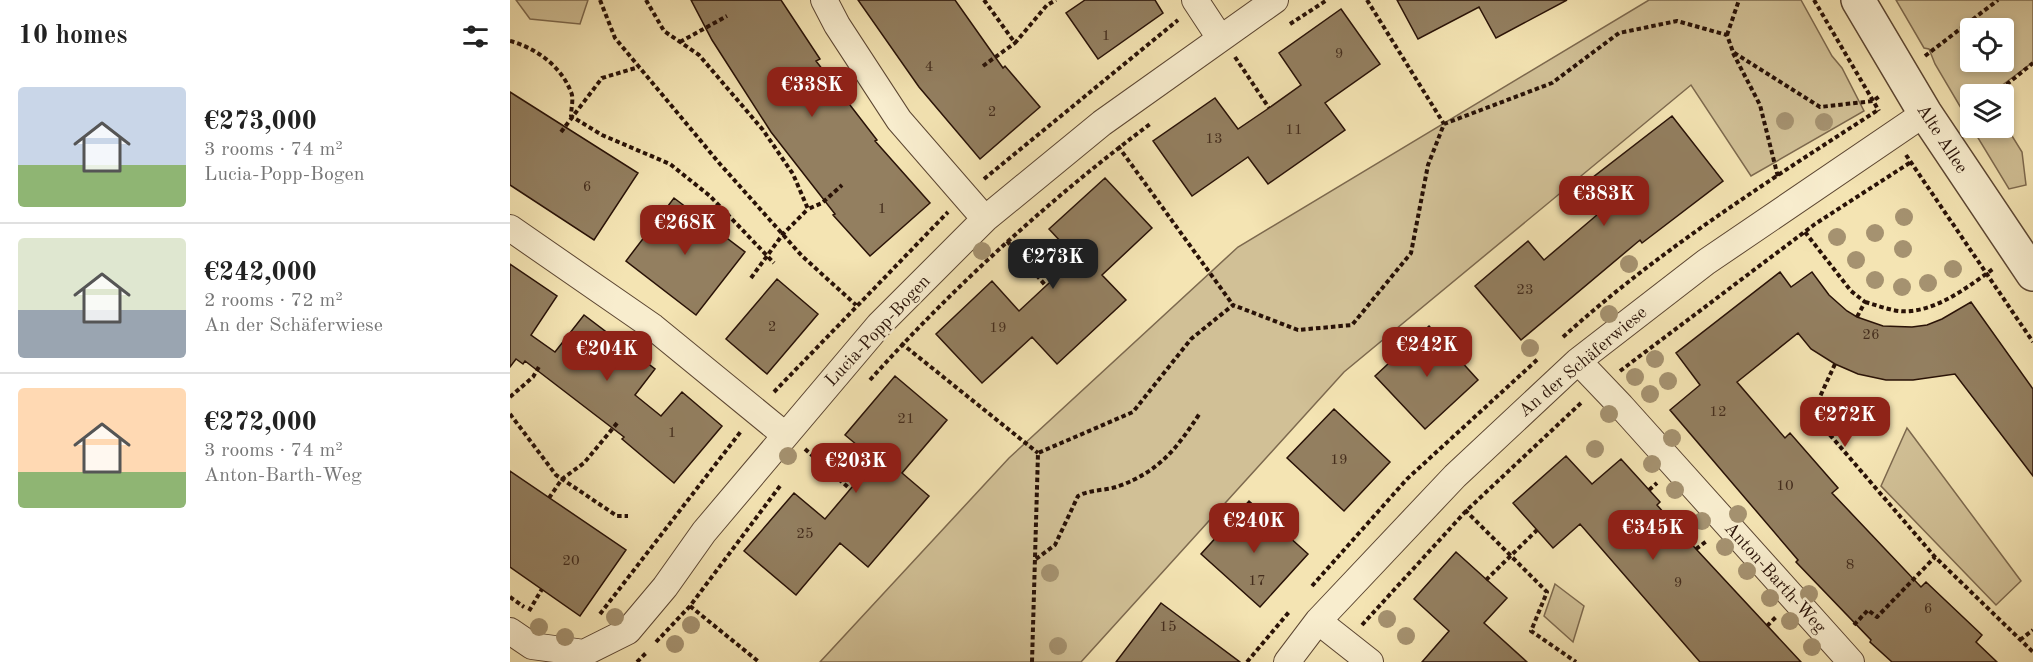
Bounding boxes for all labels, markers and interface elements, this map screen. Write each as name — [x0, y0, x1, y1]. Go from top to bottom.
map controls — [1960, 18, 2014, 138]
button: locate — [1960, 18, 2014, 72]
icon: filters — [459, 20, 492, 53]
text: 10 homes — [18, 23, 127, 49]
house number: 1 — [1102, 29, 1110, 44]
house number: 9 — [1335, 47, 1343, 62]
house number: 4 — [925, 60, 933, 75]
pin: €338K — [770, 67, 854, 118]
text: €338K — [781, 76, 843, 96]
button: layers — [1960, 84, 2014, 138]
street label: Alte Allee — [1913, 101, 1971, 177]
house number: 2 — [988, 105, 996, 120]
text: €273,000 — [204, 109, 317, 135]
icon: home — [66, 111, 138, 183]
house number: 11 — [1285, 123, 1303, 138]
house number: 13 — [1205, 132, 1223, 147]
text: 3 rooms · 74 m² — [204, 140, 343, 160]
text: Lucia-Popp-Bogen — [204, 165, 365, 185]
pin: €383K — [1562, 176, 1646, 227]
house number: 6 — [583, 180, 591, 195]
text: €383K — [1573, 185, 1635, 205]
house number: 1 — [878, 202, 886, 217]
pin: €268K — [643, 205, 727, 256]
text: €268K — [654, 214, 716, 234]
pin: €273K — [1011, 239, 1095, 290]
text: €273K — [1022, 248, 1084, 268]
text: €242,000 — [204, 260, 317, 286]
icon: home — [66, 262, 138, 334]
street label: Lucia-Popp-Bogen — [822, 272, 934, 390]
house number: 23 — [1516, 283, 1534, 298]
text: 2 rooms · 72 m² — [204, 291, 343, 311]
street label: An der Schäferwiese — [1516, 303, 1650, 421]
text: An der Schäferwiese — [204, 316, 383, 336]
house number: 2 — [768, 320, 776, 335]
house number: 19 — [989, 321, 1007, 336]
pin: €242K — [1385, 327, 1469, 378]
house number: 26 — [1862, 328, 1880, 343]
pin: €204K — [565, 331, 649, 382]
text: €242K — [1396, 336, 1458, 356]
text: €204K — [576, 340, 638, 360]
pin: €272K — [1803, 397, 1887, 448]
house number: 12 — [1709, 405, 1727, 420]
text: €272K — [1814, 406, 1876, 426]
text: €272,000 — [204, 410, 317, 436]
icon: home — [66, 412, 138, 484]
house number: 21 — [897, 412, 915, 427]
house number: 1 — [668, 426, 676, 441]
text: 3 rooms · 74 m² — [204, 441, 343, 461]
pin: €203K — [814, 443, 898, 494]
text: €203K — [825, 452, 887, 472]
house number: 19 — [1330, 453, 1348, 468]
text: Anton-Barth-Weg — [204, 466, 362, 486]
house number: 10 — [1776, 479, 1794, 494]
pin: €240K — [1212, 503, 1296, 554]
pin: €345K — [1611, 510, 1695, 561]
text: €240K — [1223, 512, 1285, 532]
text: €345K — [1622, 519, 1684, 539]
street label: Anton-Barth-Weg — [1721, 519, 1829, 637]
house number: 25 — [796, 527, 814, 542]
house number: 20 — [562, 554, 580, 569]
house number: 8 — [1846, 558, 1854, 573]
house number: 17 — [1248, 574, 1266, 589]
house number: 9 — [1674, 576, 1682, 591]
house number: 6 — [1924, 602, 1932, 617]
house number: 15 — [1159, 620, 1177, 635]

